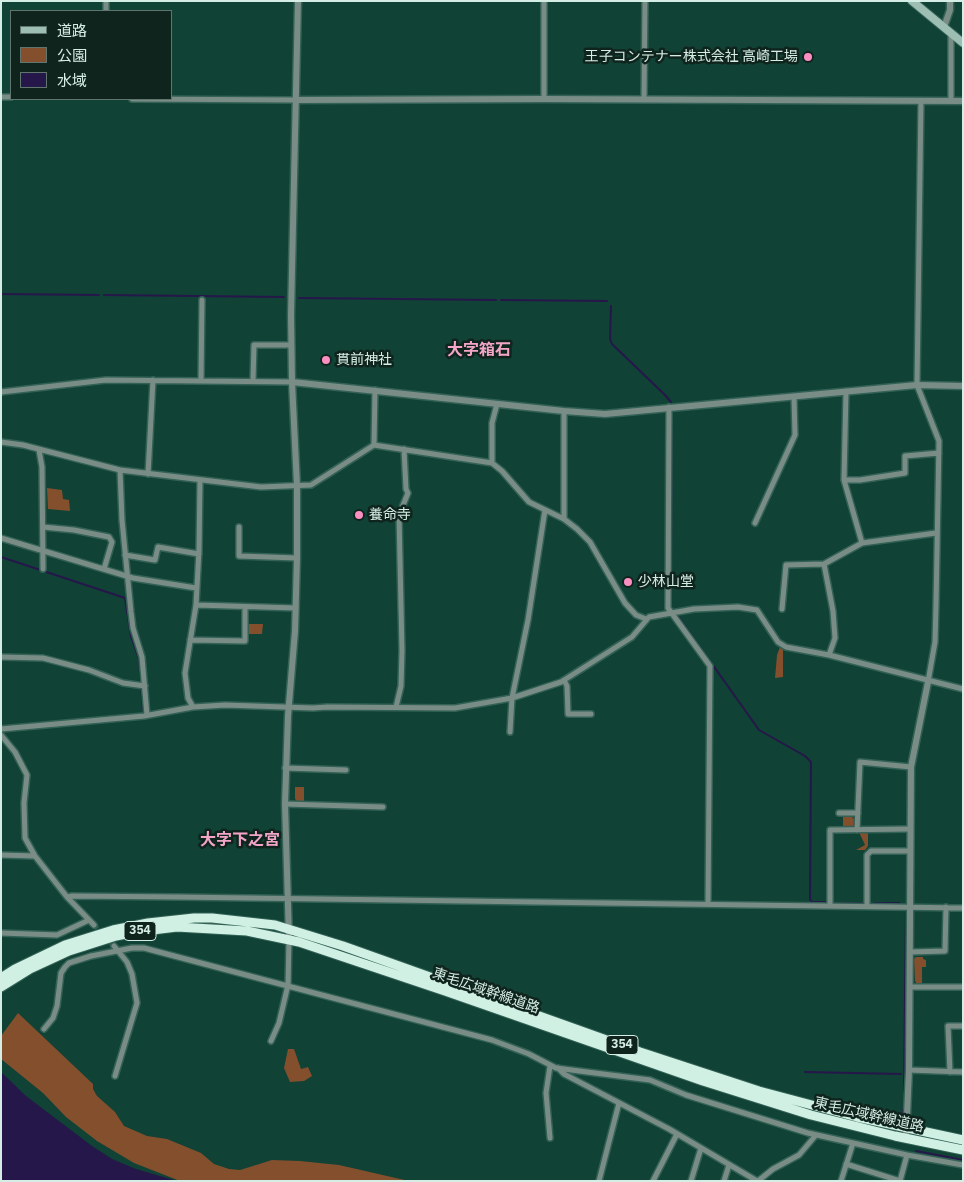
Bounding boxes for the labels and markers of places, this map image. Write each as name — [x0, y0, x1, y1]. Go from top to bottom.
place label: 王子コンテナー株式会社 高崎工場 — [585, 49, 798, 65]
marker: 王子コンテナー株式会社 高崎工場 — [802, 51, 814, 63]
place label: 貫前神社 — [336, 352, 392, 368]
marker: 貫前神社 — [320, 354, 332, 366]
place label: 養命寺 — [369, 507, 411, 523]
marker: 養命寺 — [353, 509, 365, 521]
place label: 少林山堂 — [638, 574, 694, 590]
marker: 少林山堂 — [622, 576, 634, 588]

